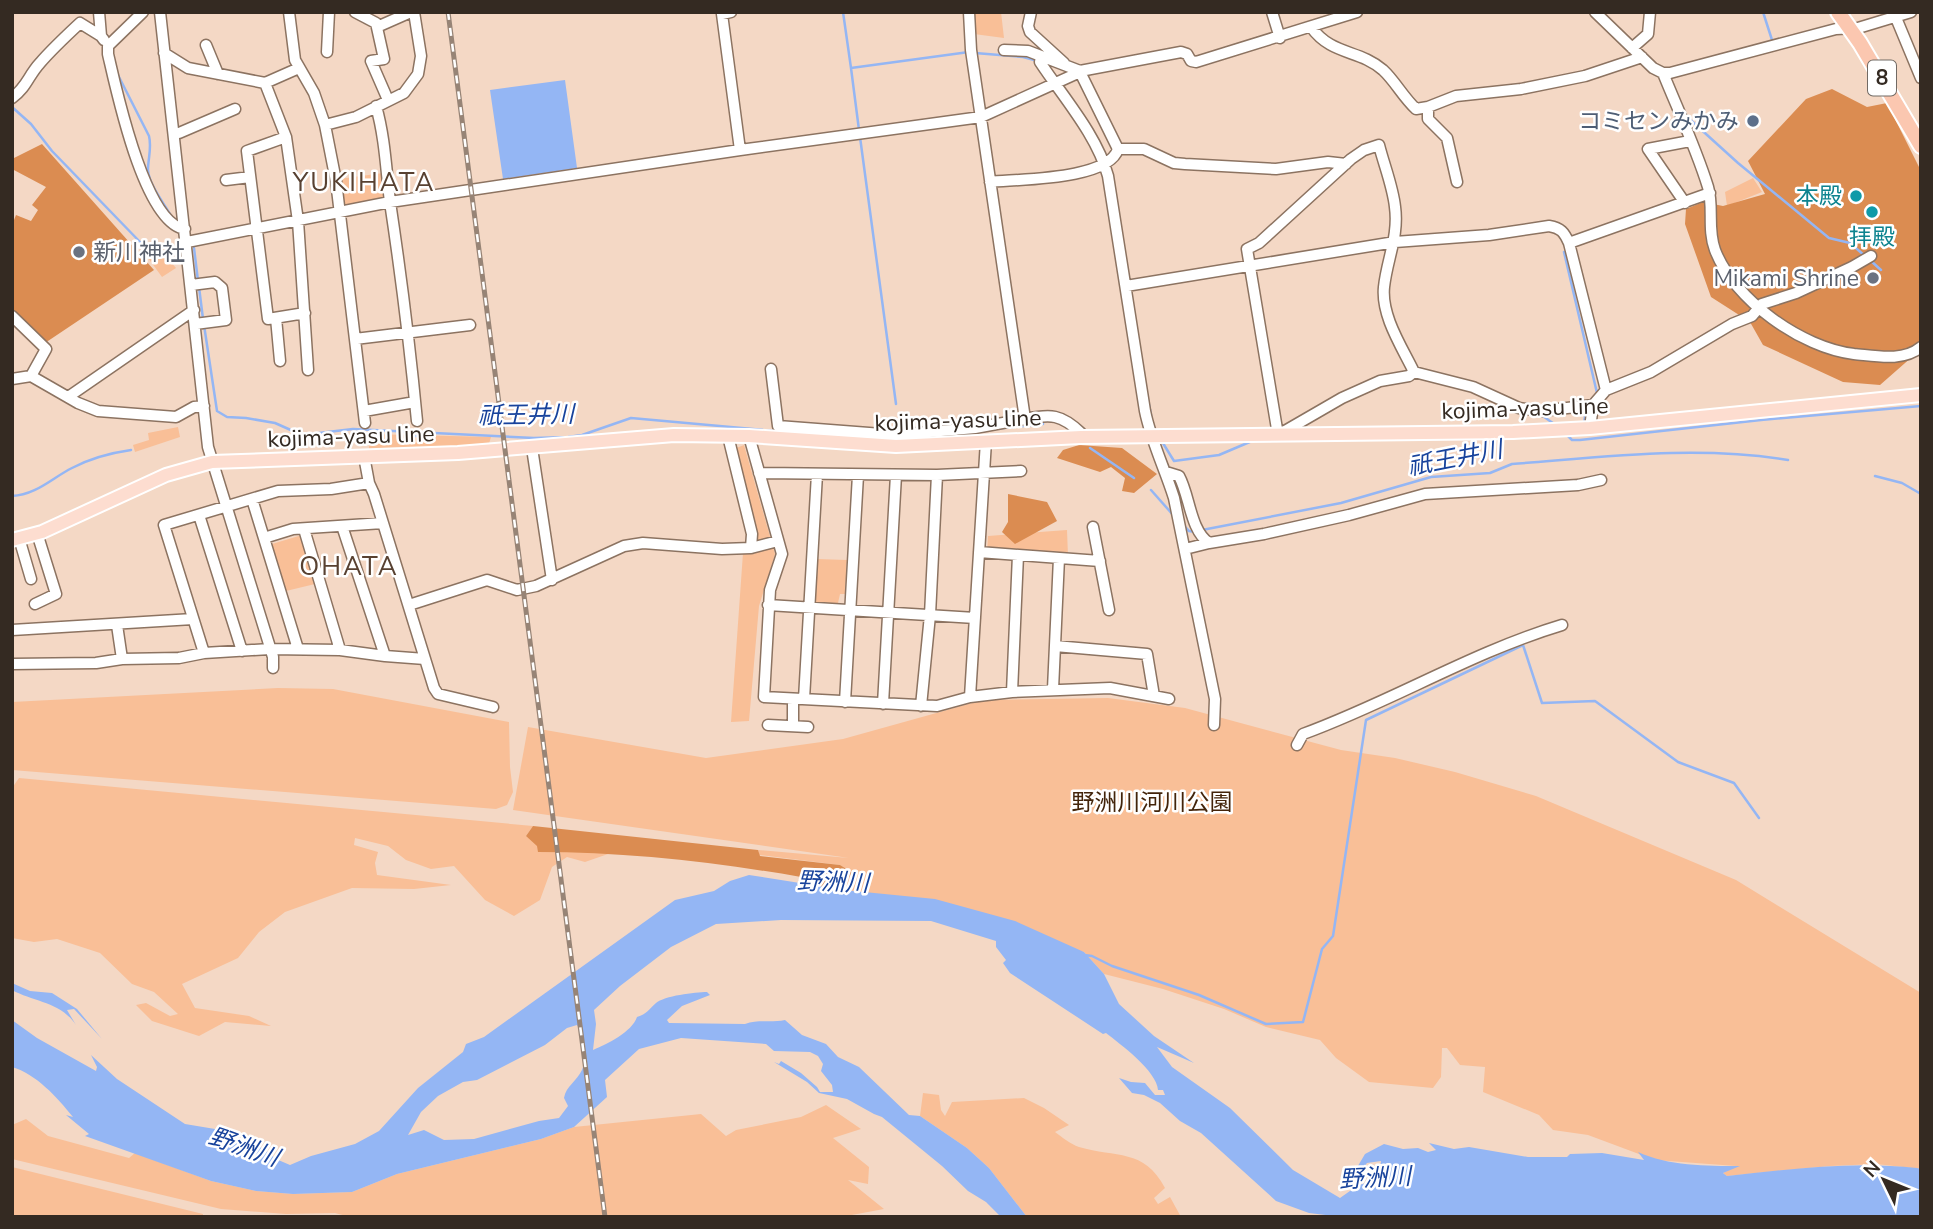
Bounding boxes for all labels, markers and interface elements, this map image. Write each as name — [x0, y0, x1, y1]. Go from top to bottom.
road number: 8 — [1868, 60, 1896, 96]
place label: コミセンみかみ — [1578, 106, 1739, 137]
marker: コミセンみかみ — [1745, 113, 1761, 129]
district label: YUKIHATA — [292, 165, 435, 200]
place label: 本殿 — [1796, 181, 1842, 212]
marker: 本殿 — [1848, 188, 1864, 204]
marker: 拝殿 — [1864, 204, 1880, 220]
place label: 拝殿 — [1849, 222, 1895, 253]
place label: 新川神社 — [93, 237, 185, 268]
marker: 新川神社 — [71, 244, 87, 260]
place label: Mikami Shrine — [1713, 263, 1859, 294]
marker: Mikami Shrine — [1865, 270, 1881, 286]
street label: kojima-yasu line — [1441, 390, 1609, 427]
water label: 祇王井川 — [478, 398, 577, 432]
street label: kojima-yasu line — [874, 402, 1042, 439]
street label: kojima-yasu line — [267, 418, 435, 455]
water label: 祇王井川 — [1405, 433, 1508, 483]
district label: OHATA — [299, 549, 399, 584]
park label: 野洲川河川公園 — [1072, 787, 1233, 818]
water label: 野洲川 — [796, 865, 873, 899]
water label: 野洲川 — [205, 1120, 286, 1175]
north arrow — [1849, 1145, 1919, 1215]
text: N — [1858, 1155, 1887, 1183]
water label: 野洲川 — [1338, 1160, 1415, 1196]

